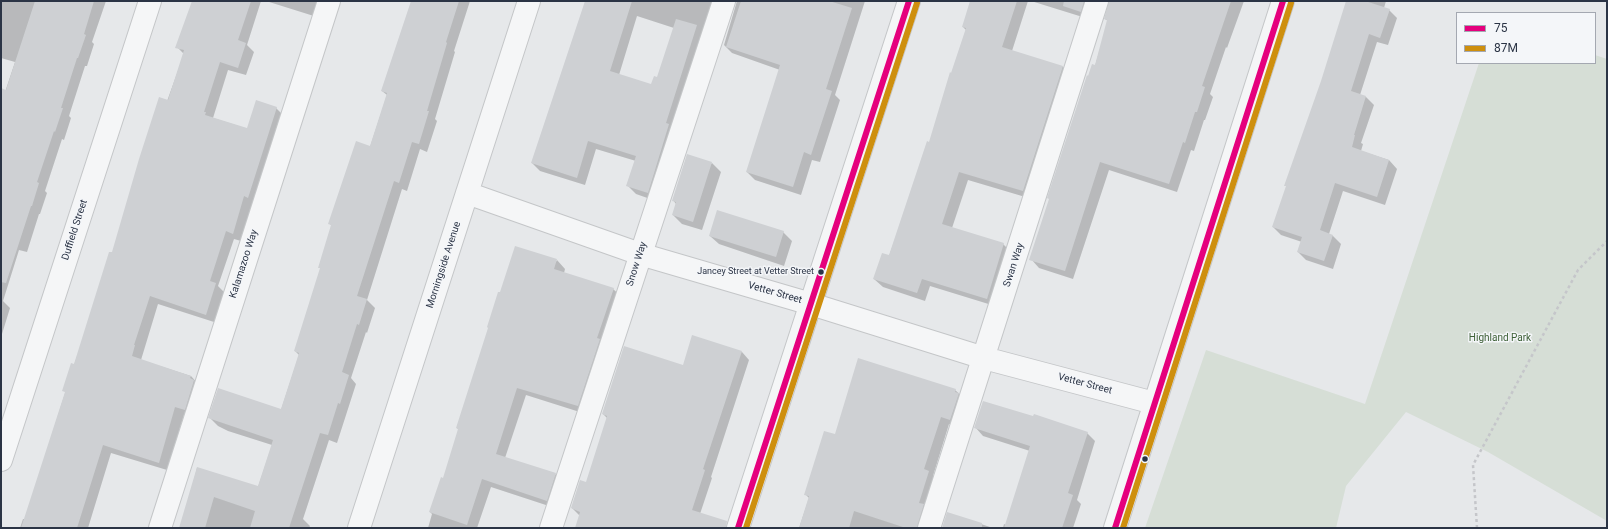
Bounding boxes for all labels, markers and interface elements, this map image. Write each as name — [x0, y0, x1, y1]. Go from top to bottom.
legend — [1456, 12, 1596, 64]
text: 75 — [1494, 21, 1508, 35]
text: 87M — [1494, 41, 1518, 55]
street label: Duffield Street — [60, 198, 90, 262]
street label: Morningside Avenue — [424, 220, 464, 310]
street label: Kalamazoo Way — [227, 228, 261, 300]
street label: Snow Way — [624, 240, 650, 288]
street label: Swan Way — [1001, 241, 1027, 289]
place label: Jancey Street at Vetter Street — [697, 267, 814, 277]
marker: Jancey Street at Vetter Street — [816, 267, 826, 277]
street label: Vetter Street — [747, 280, 803, 306]
park label: Highland Park — [1469, 332, 1531, 344]
street label: Vetter Street — [1057, 371, 1113, 397]
unlabelled marker — [1140, 454, 1150, 464]

